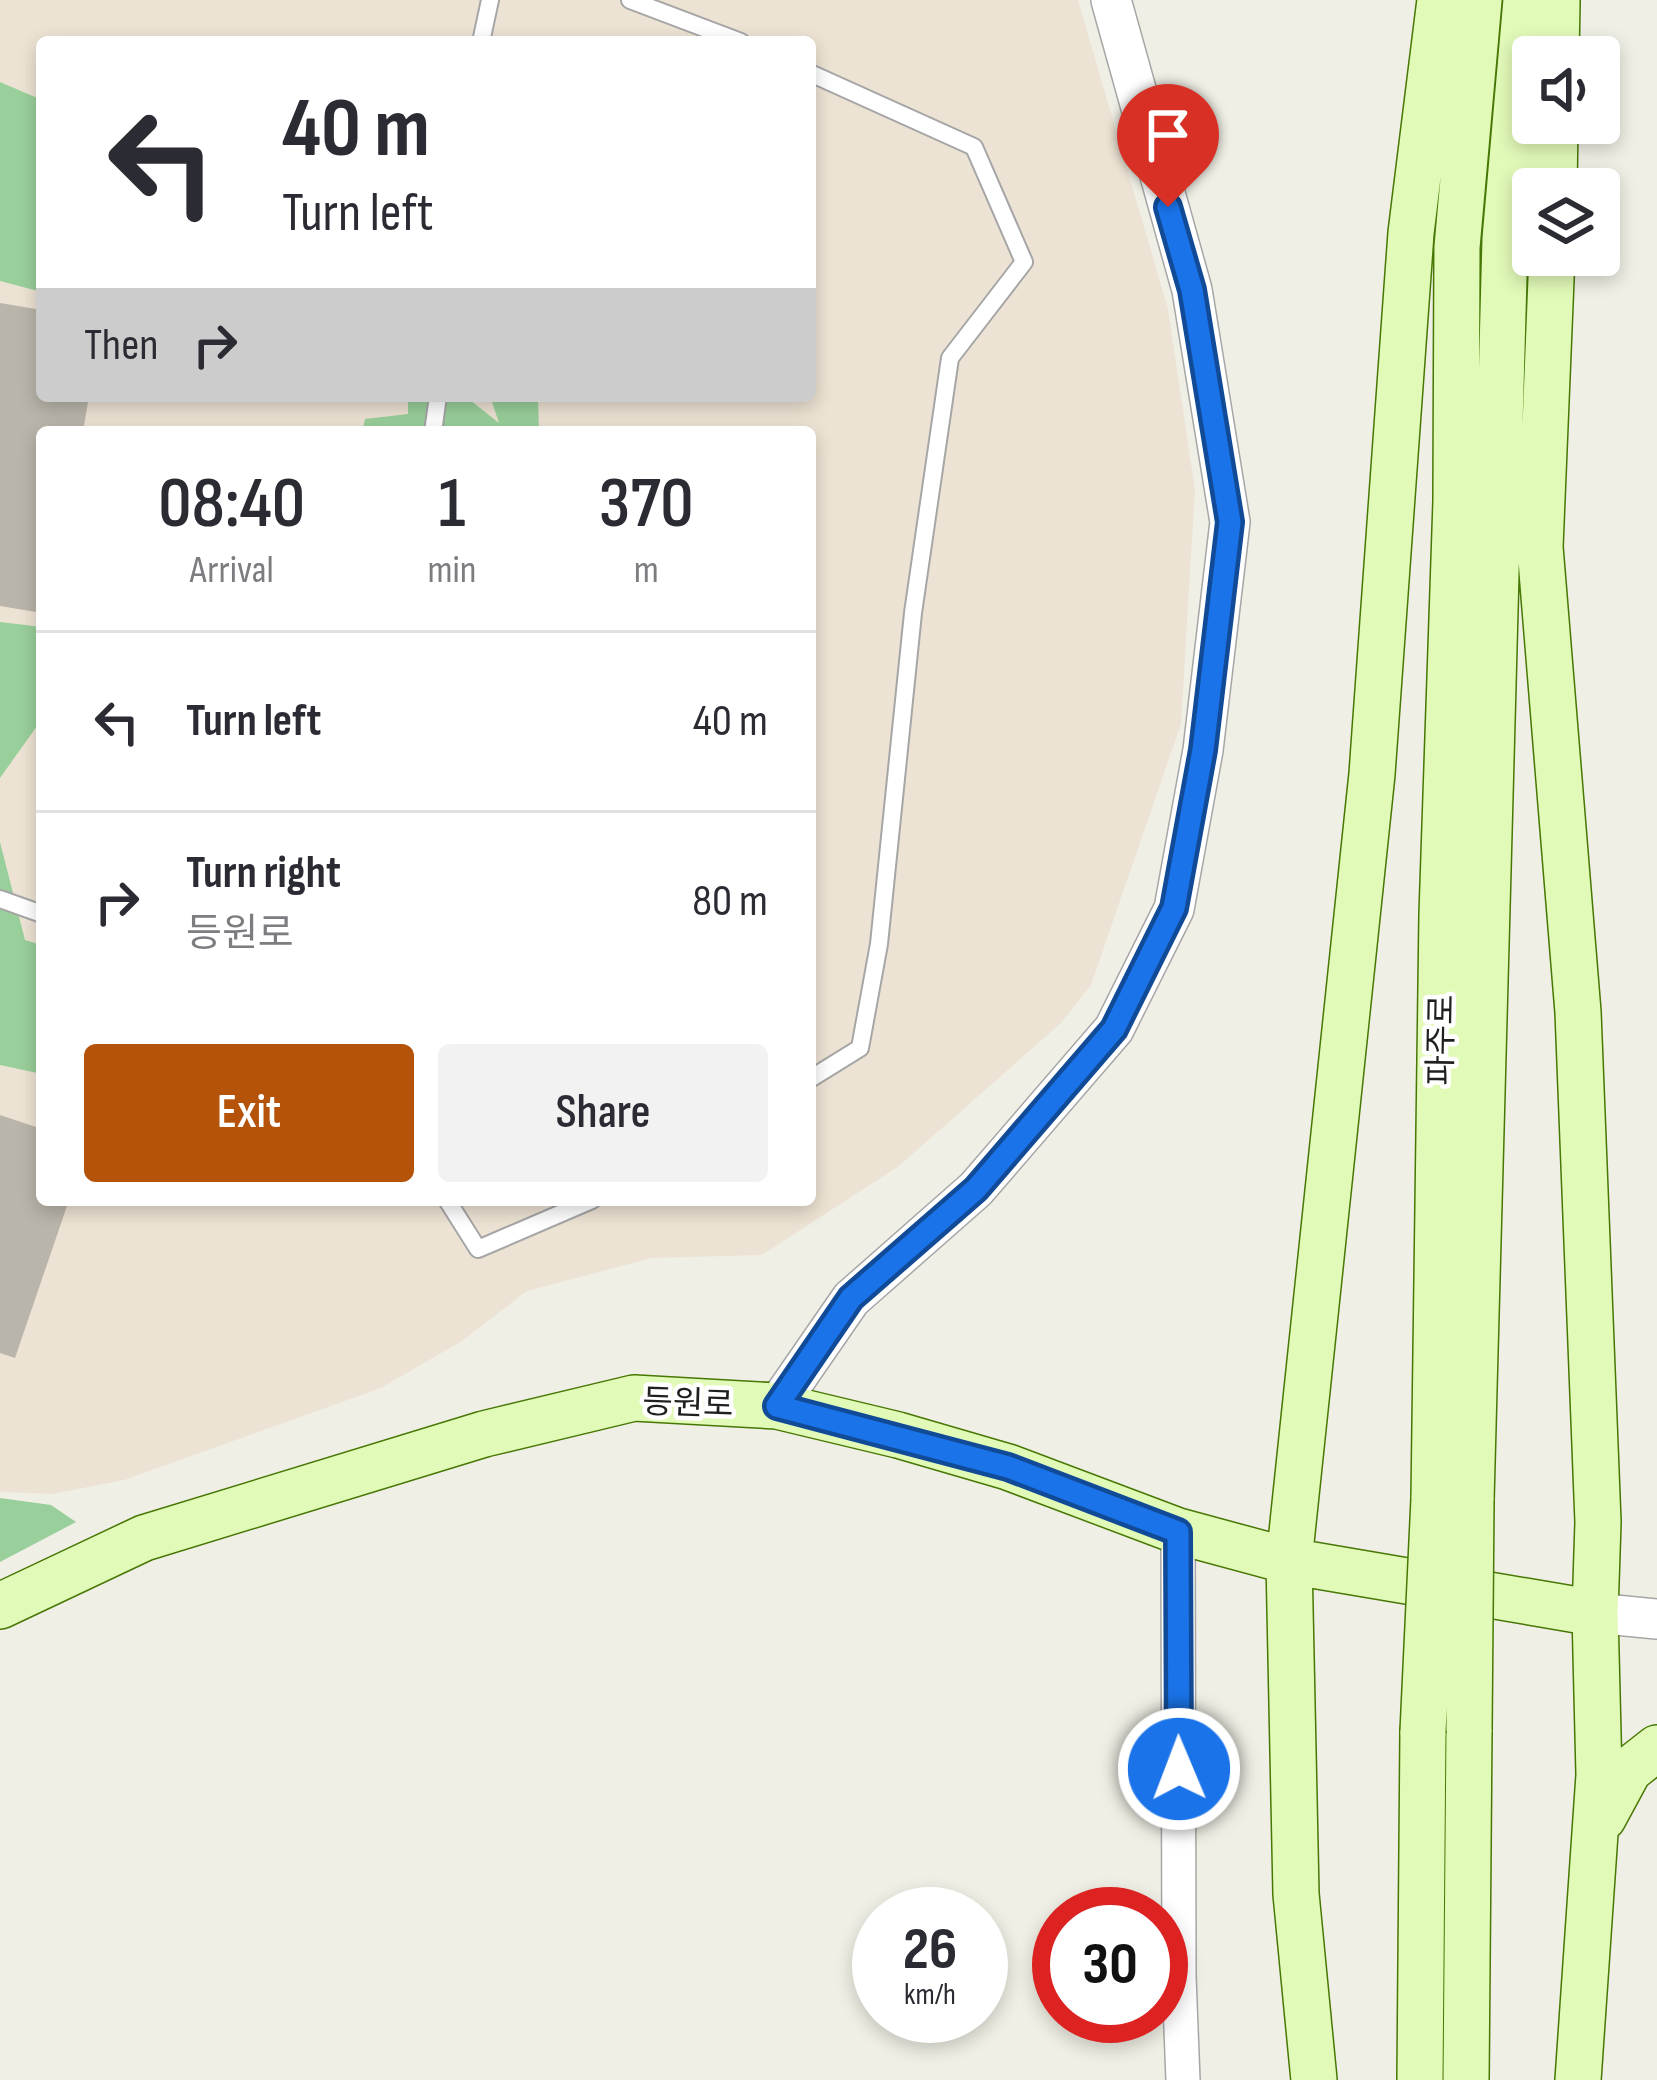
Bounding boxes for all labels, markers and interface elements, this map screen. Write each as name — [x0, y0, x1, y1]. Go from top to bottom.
map controls — [1512, 36, 1620, 276]
button: sound — [1512, 36, 1620, 144]
text: 40 m — [282, 79, 430, 180]
icon: left — [84, 84, 240, 240]
pin — [1117, 84, 1219, 207]
icon: arrive — [1135, 102, 1201, 168]
button: layers — [1512, 168, 1620, 276]
text: Turn left — [282, 181, 434, 246]
icon: right — [182, 312, 248, 378]
text: Then — [84, 318, 158, 373]
text: 08:40 — [158, 461, 305, 548]
text: 1 — [439, 461, 465, 548]
text: 370 — [599, 461, 694, 548]
text: Arrival — [190, 547, 274, 594]
text: min — [428, 547, 476, 594]
text: m — [634, 547, 659, 594]
icon: left — [84, 689, 150, 755]
text: Turn left — [186, 694, 321, 749]
text: 40 m — [693, 694, 768, 749]
text: Turn right — [186, 846, 341, 901]
icon: right — [84, 869, 150, 935]
text: 80 m — [692, 874, 768, 929]
text: 등원로 — [186, 911, 294, 958]
street label: 파주로 — [1421, 994, 1463, 1086]
button: Exit — [84, 1044, 414, 1182]
button: Share — [438, 1044, 768, 1182]
street label: 등원로 — [642, 1382, 734, 1426]
position arrow — [1116, 1706, 1242, 1832]
speed limit sign: 30 — [1032, 1887, 1188, 2043]
text: 26 — [903, 1914, 957, 1986]
text: km/h — [904, 1977, 956, 2013]

